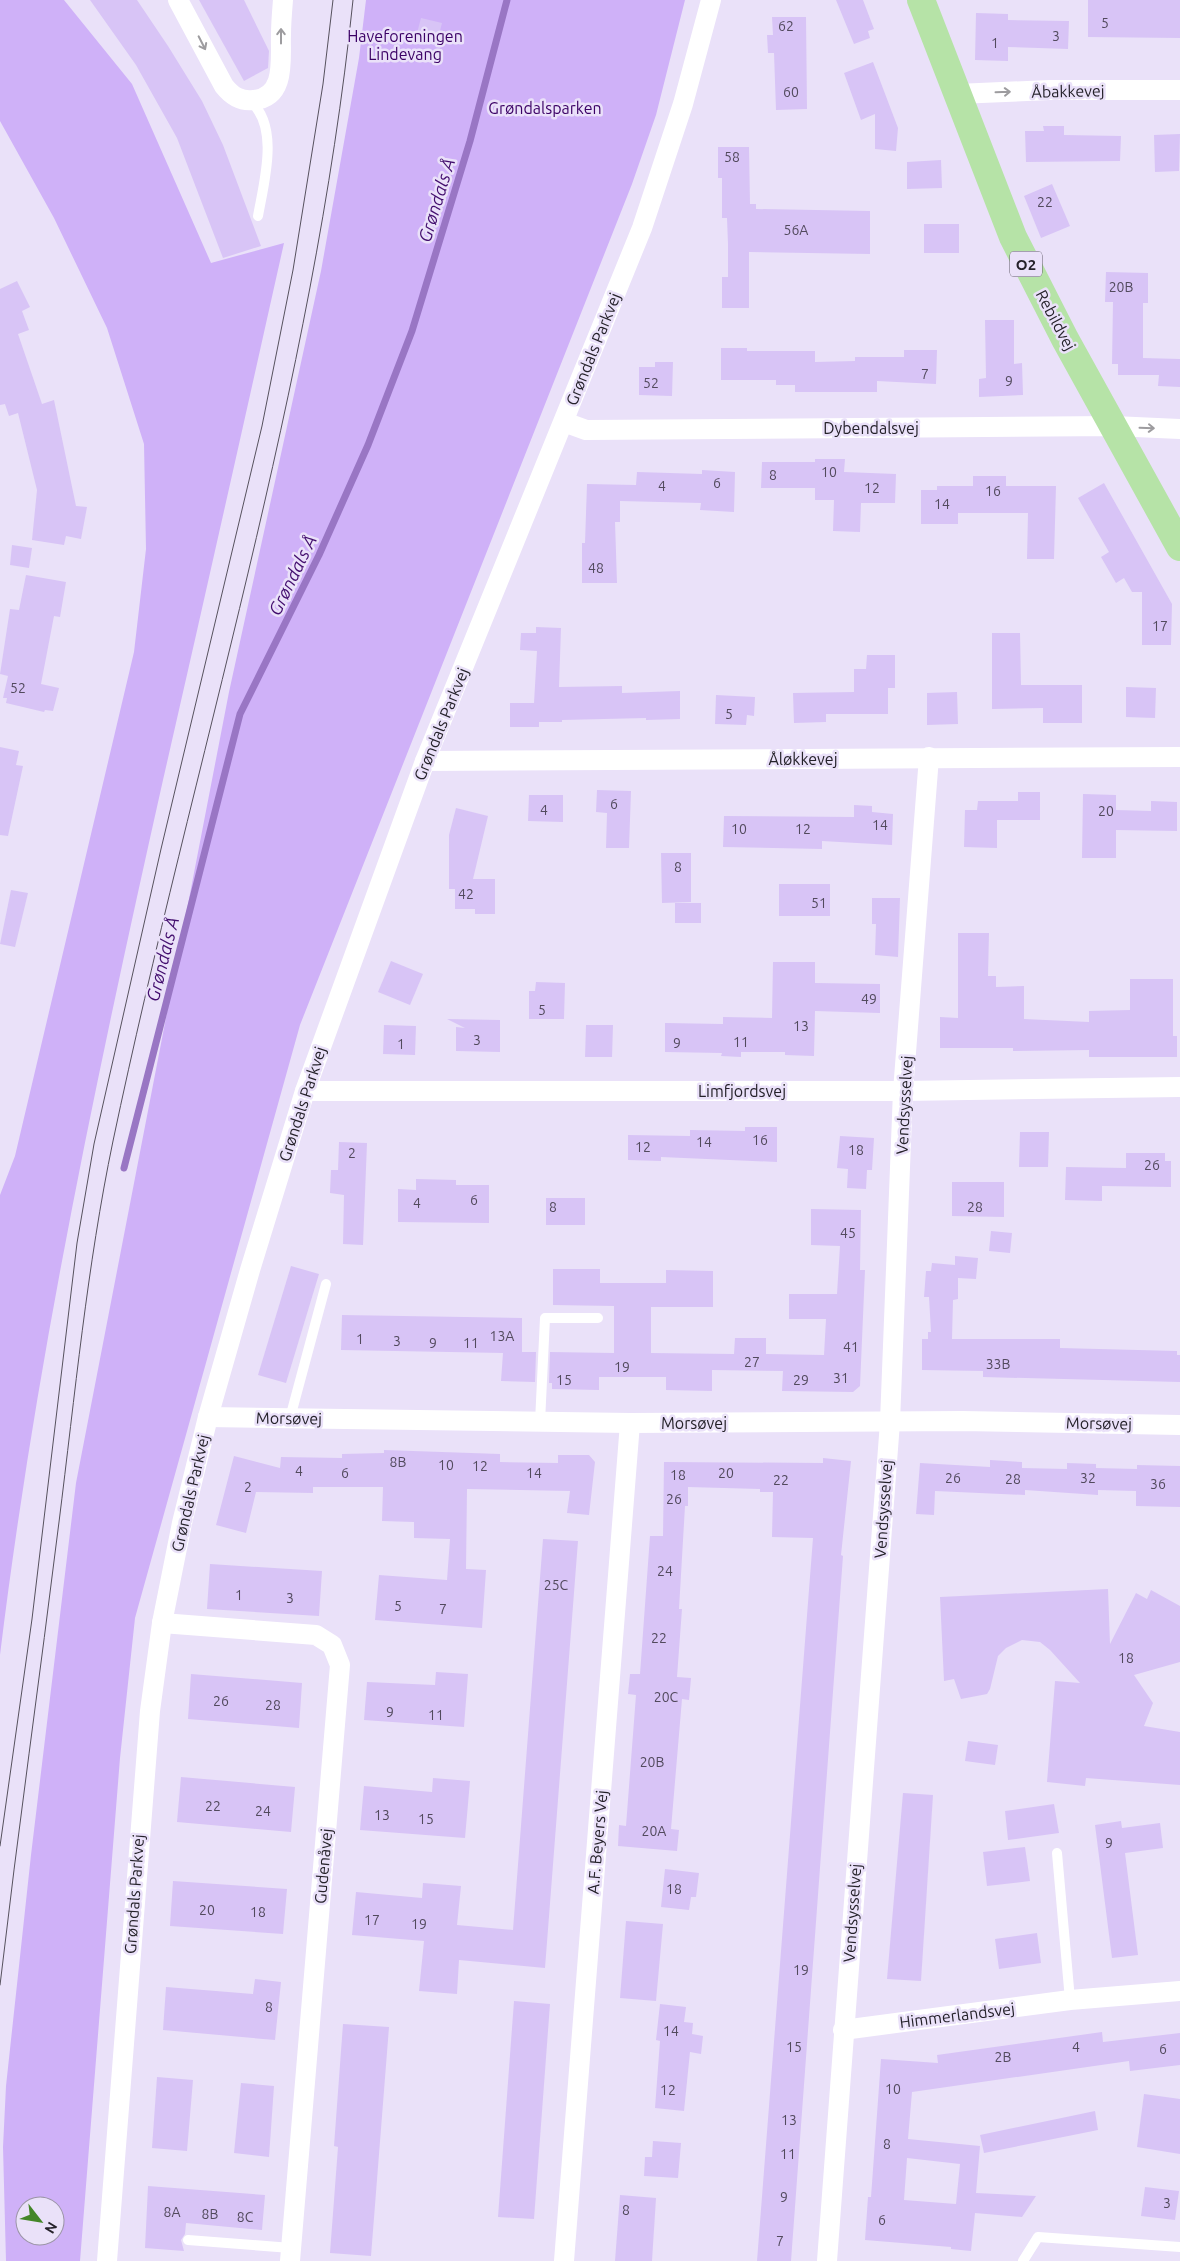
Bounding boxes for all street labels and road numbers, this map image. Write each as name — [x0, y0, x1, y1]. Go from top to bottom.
street label: Åbakkevej — [1031, 81, 1105, 101]
road number: O2 — [1010, 252, 1042, 276]
street label: Rebildvej — [1033, 287, 1079, 353]
street label: Grøndals Parkvej — [562, 290, 624, 408]
street label: Dybendalsvej — [823, 419, 919, 437]
street label: Grøndals Parkvej — [410, 665, 472, 783]
street label: Åløkkevej — [768, 750, 838, 768]
street label: Grøndals Parkvej — [275, 1044, 329, 1164]
street label: Vendsysselvej — [892, 1055, 916, 1155]
street label: Limfjordsvej — [698, 1082, 786, 1100]
street label: Morsøvej — [256, 1408, 322, 1428]
street label: Morsøvej — [1066, 1413, 1132, 1433]
street label: Morsøvej — [661, 1414, 727, 1432]
street label: Grøndals Parkvej — [168, 1433, 212, 1553]
street label: Vendsysselvej — [871, 1459, 895, 1559]
street label: A.F. Beyers Vej — [583, 1789, 611, 1895]
street label: Gudenåvej — [311, 1827, 335, 1905]
street label: Grøndals Parkvej — [121, 1834, 147, 1954]
street label: Vendsysselvej — [840, 1863, 864, 1963]
street label: Himmerlandsvej — [898, 1999, 1016, 2031]

